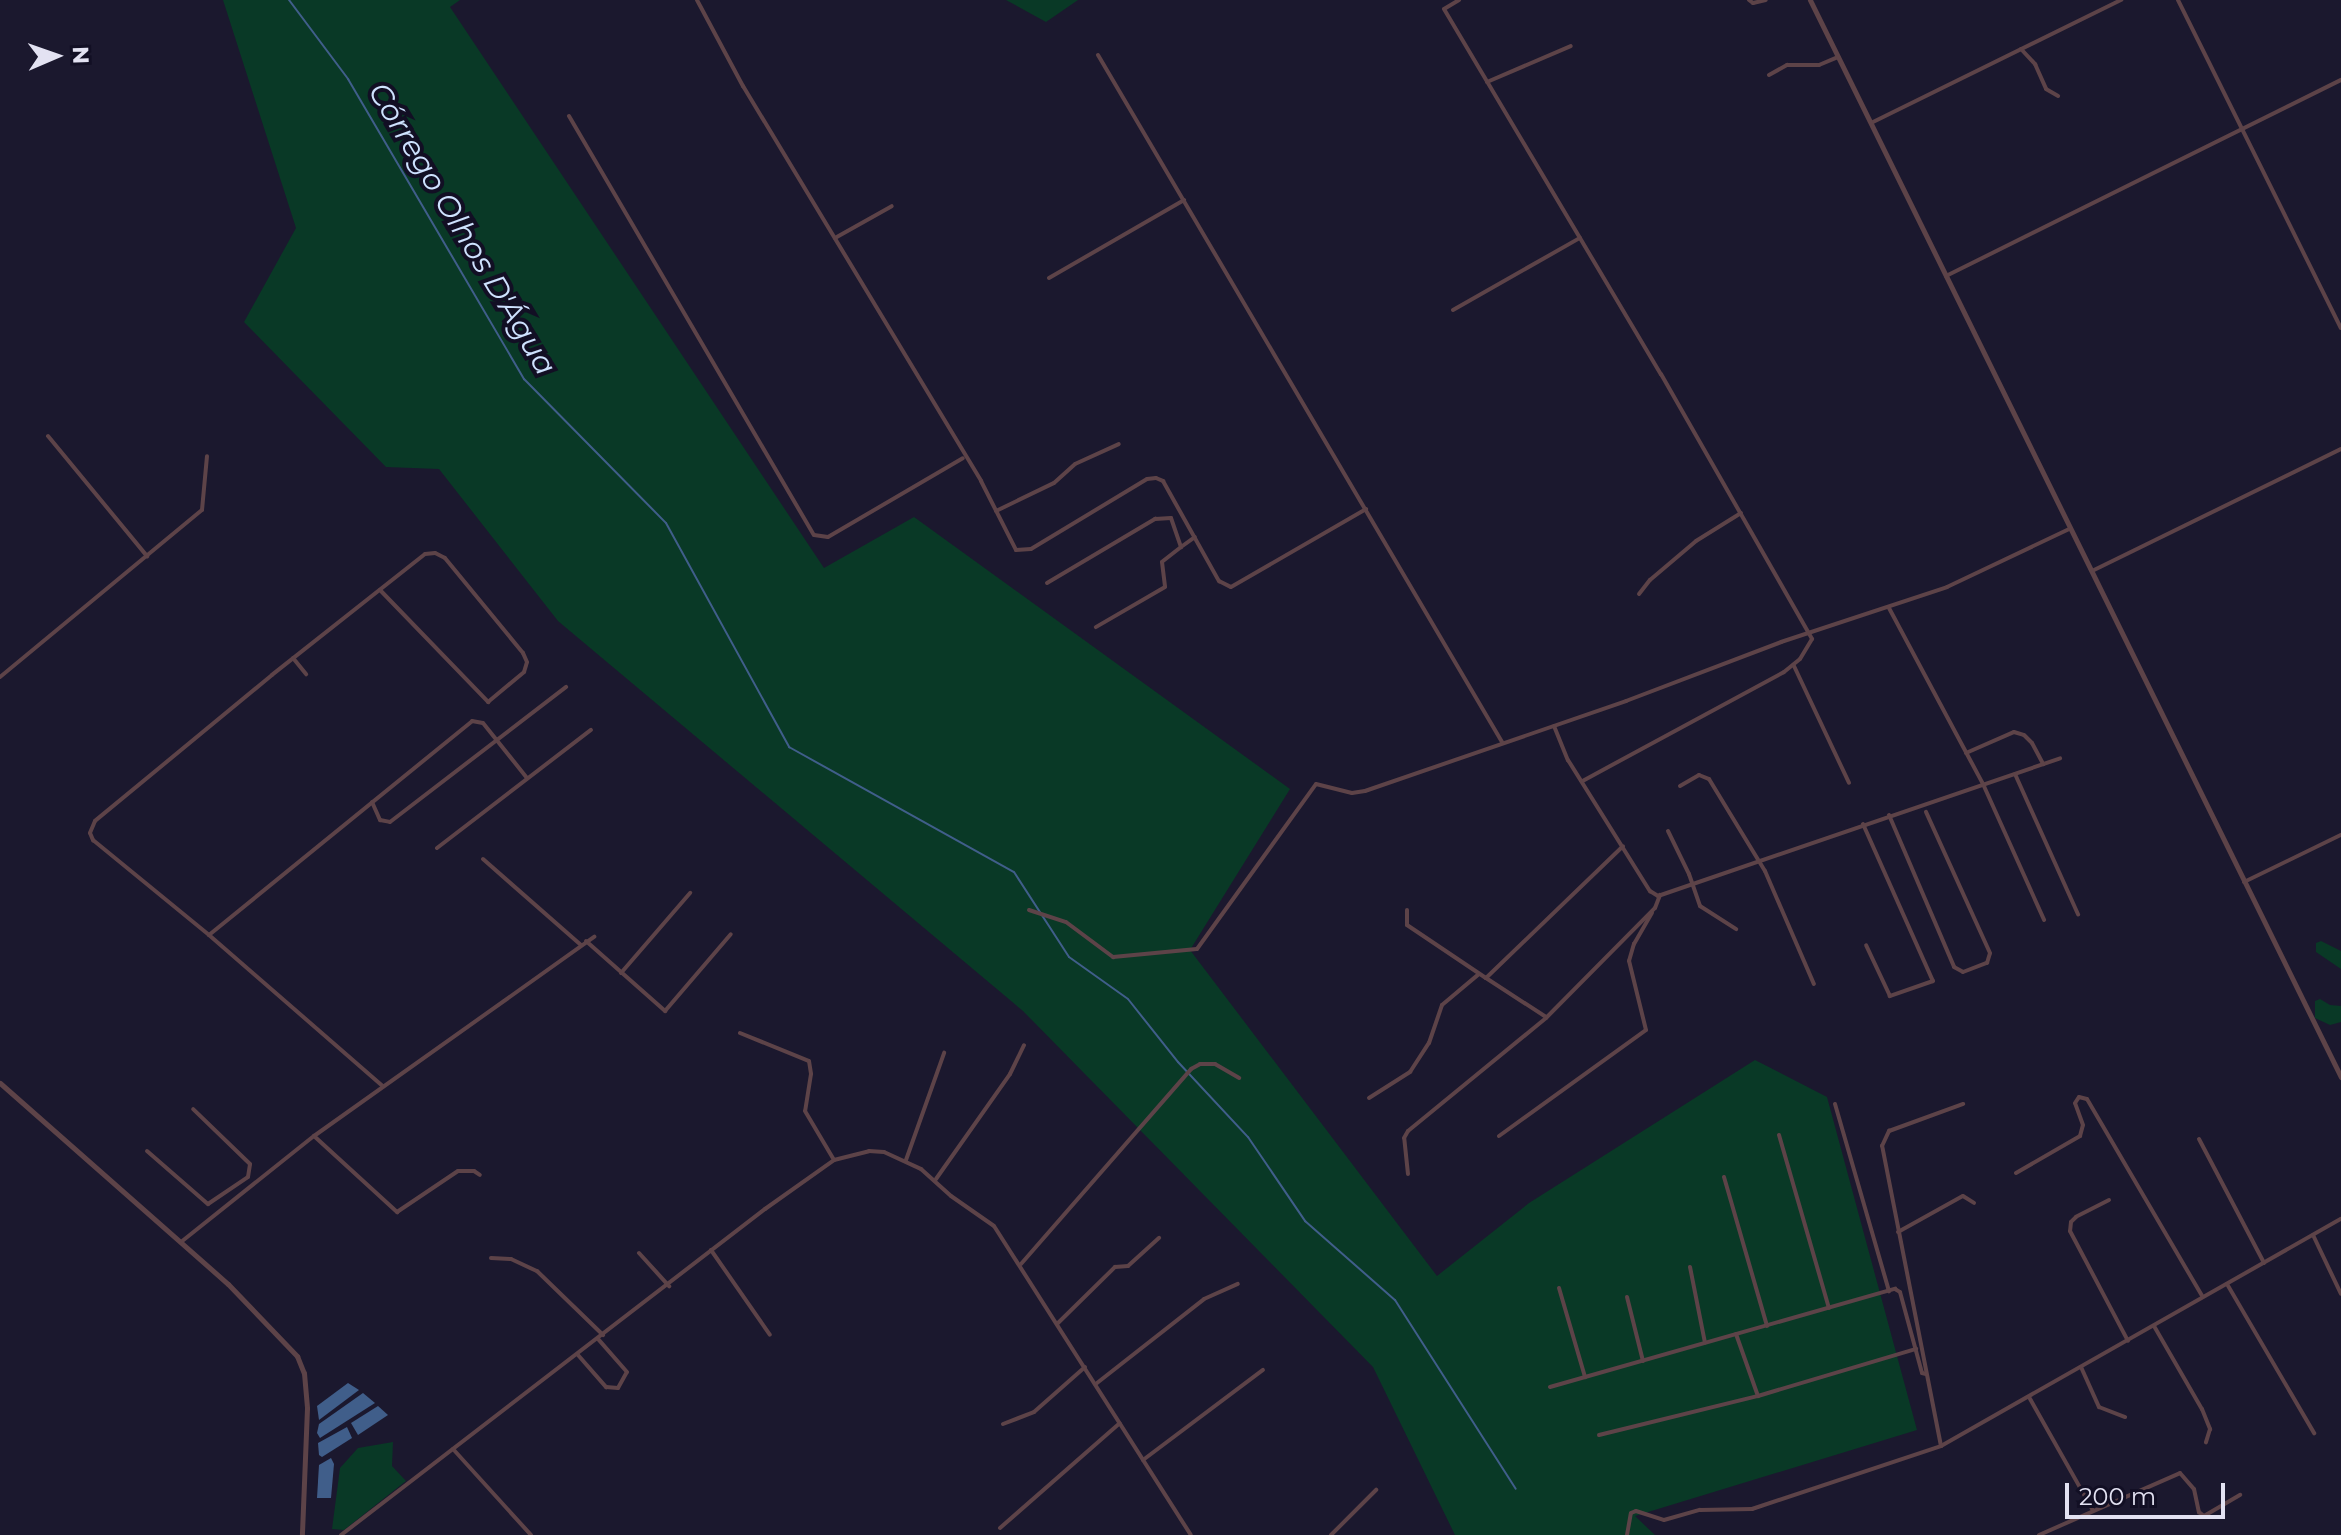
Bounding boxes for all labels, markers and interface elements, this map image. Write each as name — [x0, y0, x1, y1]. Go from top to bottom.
north arrow — [16, 16, 96, 96]
text: N — [67, 46, 94, 65]
water label: Córrego Olhos D'Água — [360, 76, 564, 382]
scale bar — [2069, 1467, 2229, 1517]
text: 200 m — [2079, 1482, 2156, 1511]

